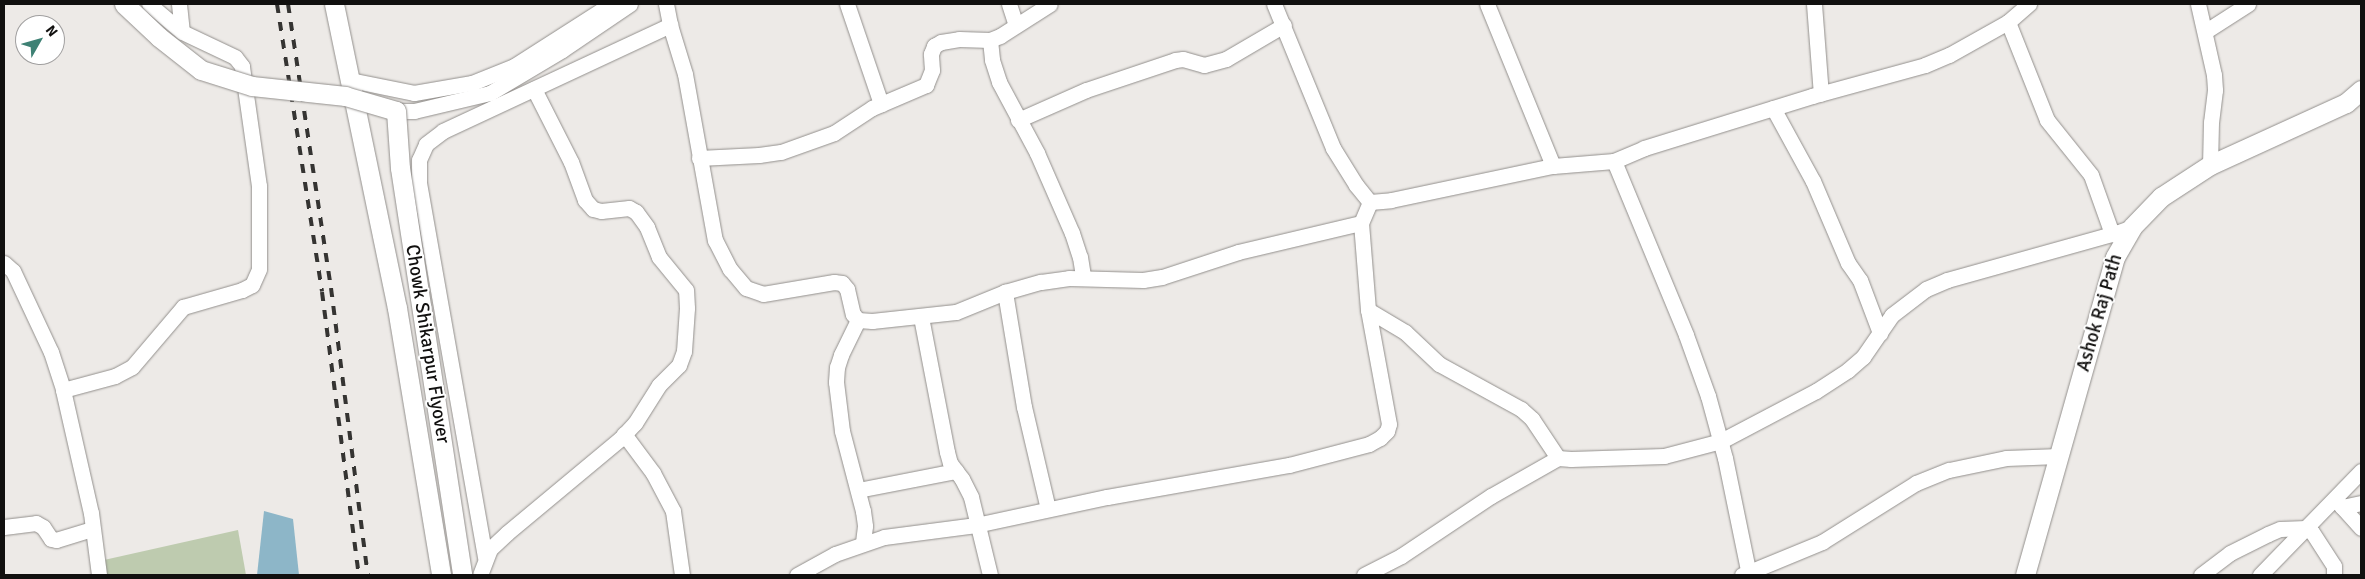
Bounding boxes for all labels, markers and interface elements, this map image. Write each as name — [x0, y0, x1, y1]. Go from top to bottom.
north arrow — [15, 15, 65, 65]
text: N — [42, 22, 61, 40]
street label: Chowk Shikarpur Flyover — [400, 243, 454, 445]
street label: Ashok Raj Path — [2072, 252, 2128, 374]

